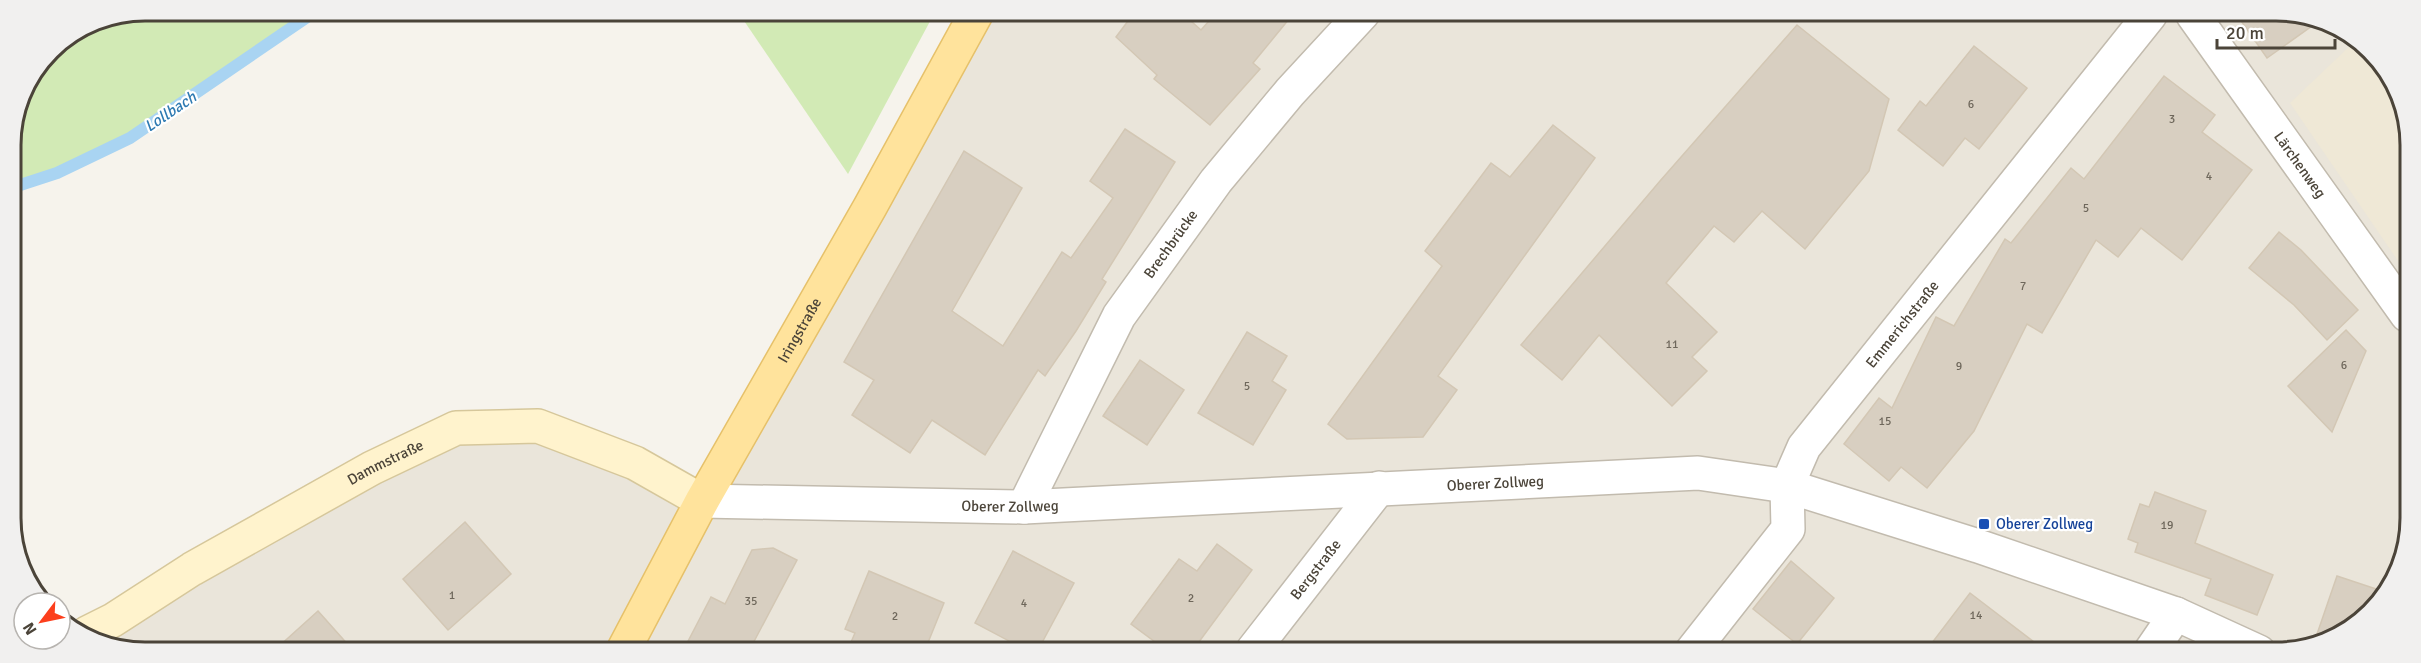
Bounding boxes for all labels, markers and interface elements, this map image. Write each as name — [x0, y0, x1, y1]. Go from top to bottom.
scale bar — [2217, 12, 2336, 50]
text: 20 m — [2226, 22, 2264, 44]
water label: Lollbach — [141, 87, 201, 136]
house number: 6 — [1968, 97, 1974, 112]
house number: 3 — [2169, 112, 2175, 127]
street label: Lärchenweg — [2270, 128, 2330, 202]
house number: 4 — [2206, 169, 2213, 184]
house number: 5 — [2083, 201, 2089, 216]
street label: Brechbrücke — [1140, 206, 1201, 282]
street label: Emmerichstraße — [1862, 277, 1943, 372]
house number: 7 — [2020, 279, 2026, 294]
street label: Iringstraße — [774, 294, 825, 366]
house number: 11 — [1666, 337, 1678, 352]
house number: 6 — [2341, 358, 2347, 373]
house number: 9 — [1956, 359, 1962, 374]
house number: 5 — [1244, 379, 1250, 394]
house number: 15 — [1879, 414, 1891, 429]
street label: Dammstraße — [344, 436, 426, 489]
street label: Oberer Zollweg — [1446, 472, 1545, 495]
street label: Oberer Zollweg — [961, 496, 1059, 516]
place label: Oberer Zollweg — [1996, 515, 2093, 533]
marker: Oberer Zollweg — [1977, 517, 1991, 531]
house number: 19 — [2161, 518, 2173, 533]
street label: Bergstraße — [1287, 536, 1345, 603]
house number: 1 — [449, 588, 455, 603]
north arrow — [12, 591, 72, 651]
house number: 2 — [1188, 591, 1194, 606]
house number: 35 — [745, 594, 757, 609]
house number: 4 — [1021, 596, 1028, 611]
house number: 14 — [1970, 608, 1983, 623]
house number: 2 — [892, 609, 898, 624]
text: N — [19, 618, 42, 638]

